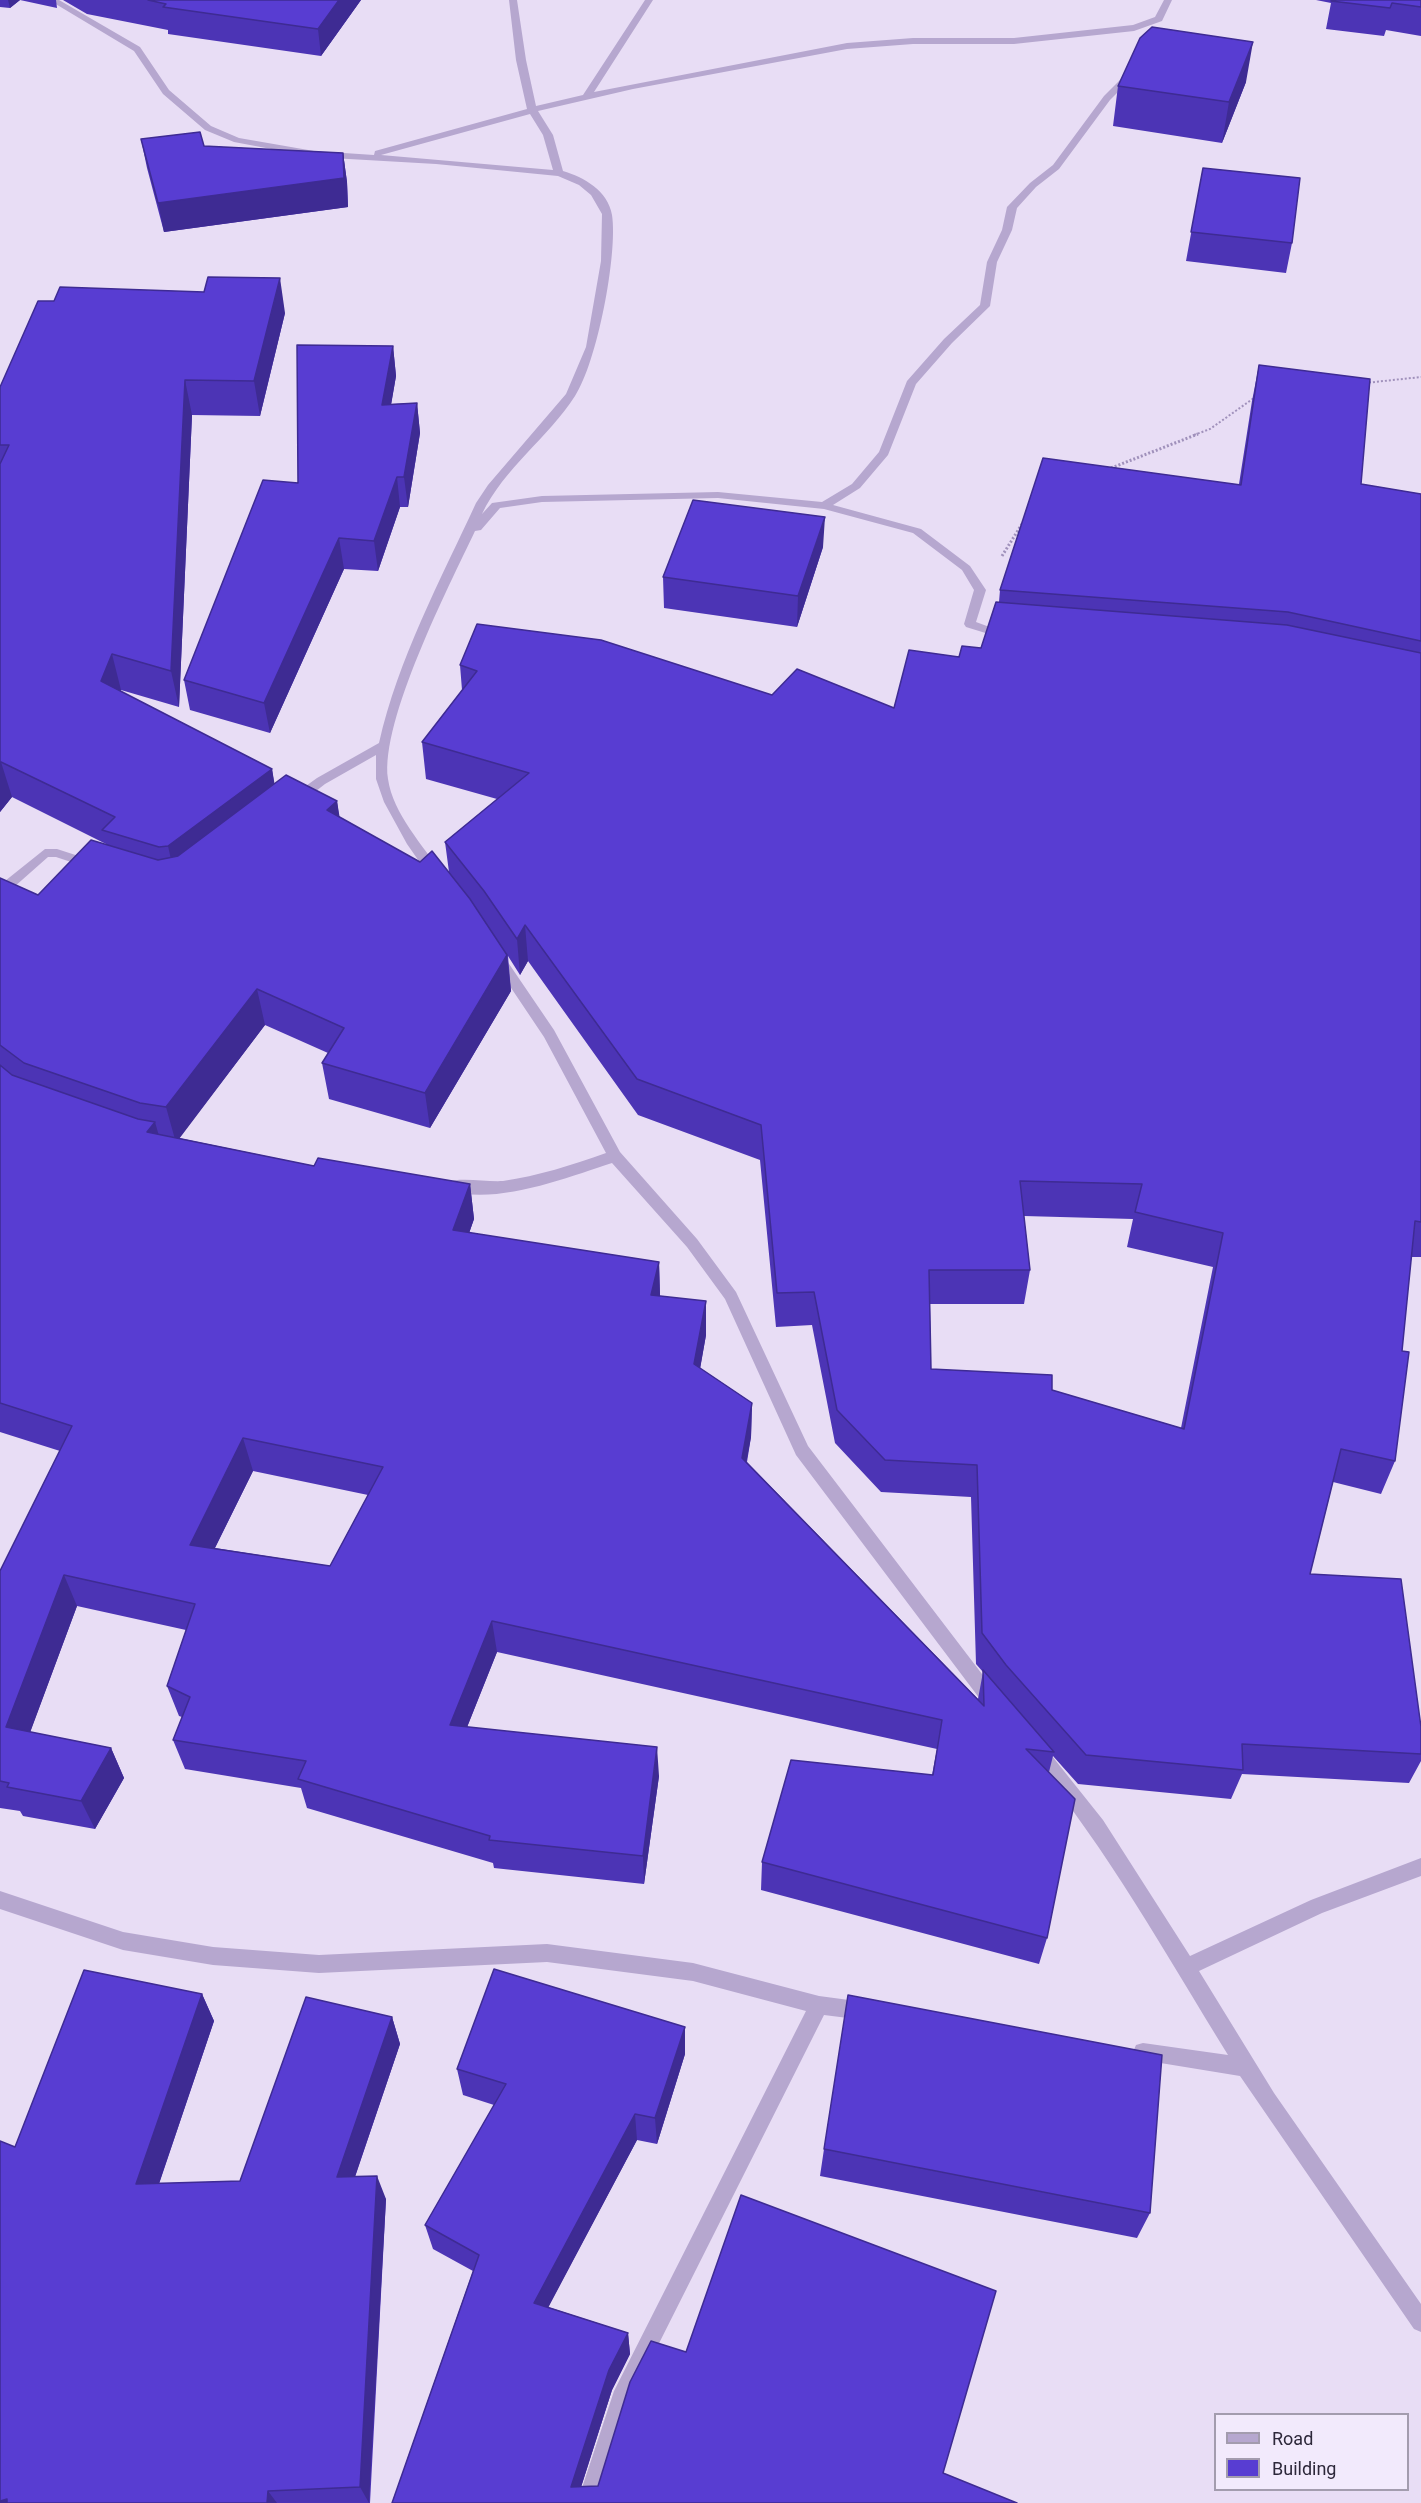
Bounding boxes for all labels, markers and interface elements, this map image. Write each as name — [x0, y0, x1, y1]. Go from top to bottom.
legend — [1214, 2413, 1409, 2491]
text: Road — [1272, 2428, 1313, 2449]
text: Building — [1272, 2458, 1336, 2479]

